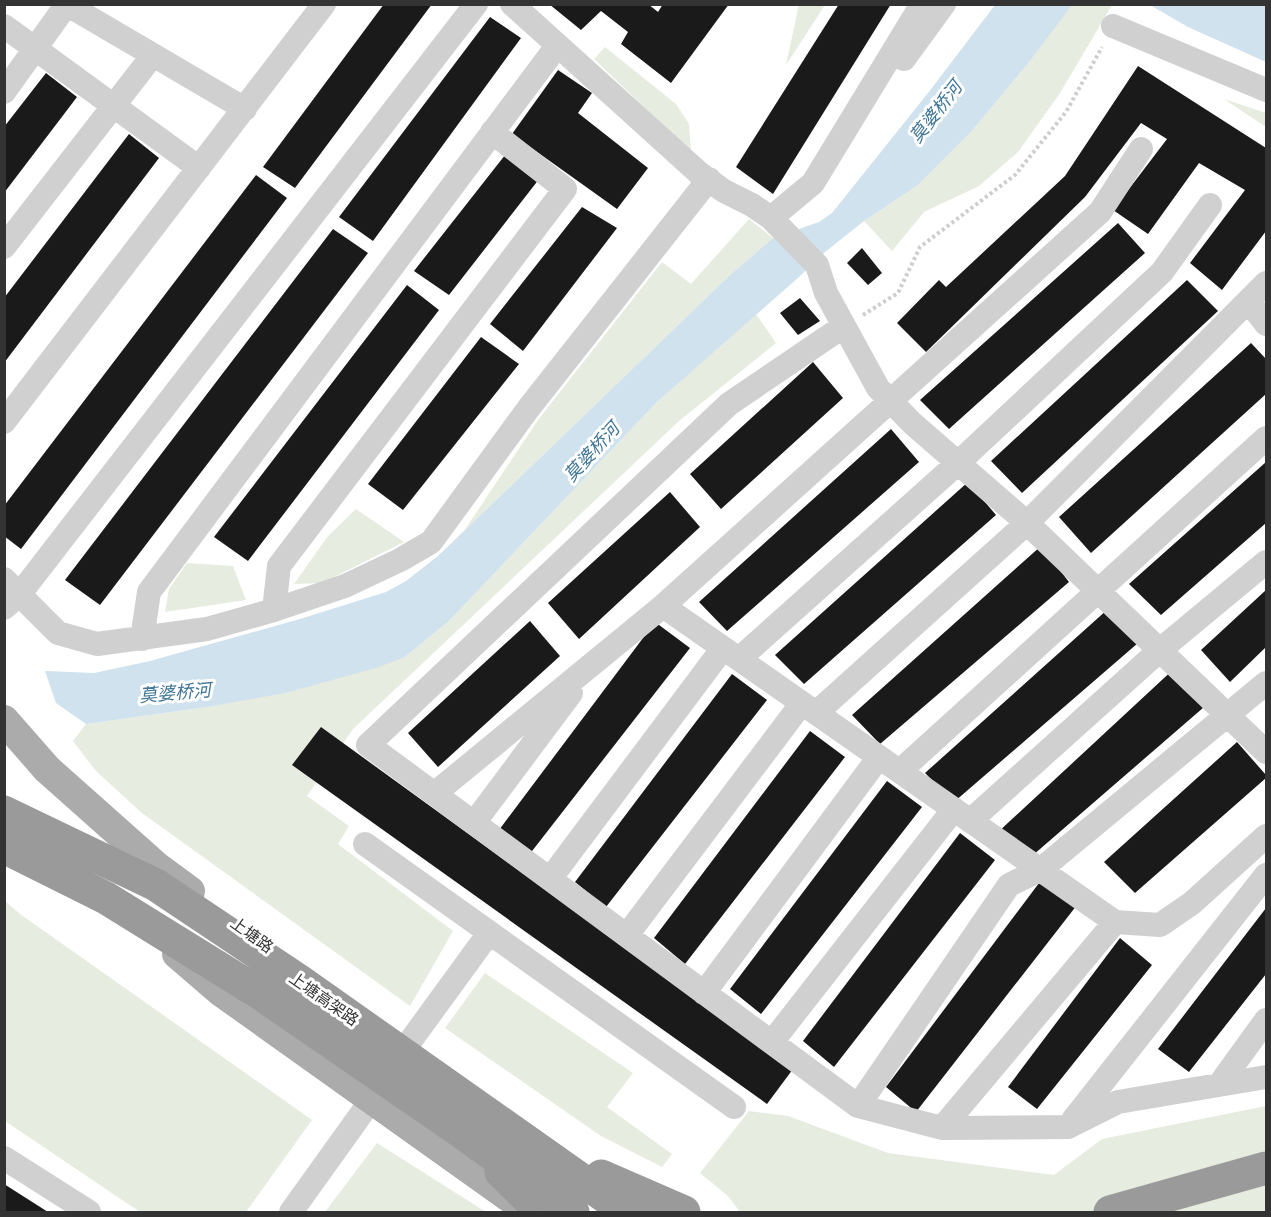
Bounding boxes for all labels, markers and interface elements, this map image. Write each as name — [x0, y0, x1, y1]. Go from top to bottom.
water label: 莫婆桥河 — [905, 74, 969, 147]
water label: 莫婆桥河 — [560, 416, 626, 486]
water label: 莫婆桥河 — [138, 679, 215, 707]
street label: 上塘路 — [227, 913, 277, 957]
street label: 上塘高架路 — [286, 968, 362, 1030]

